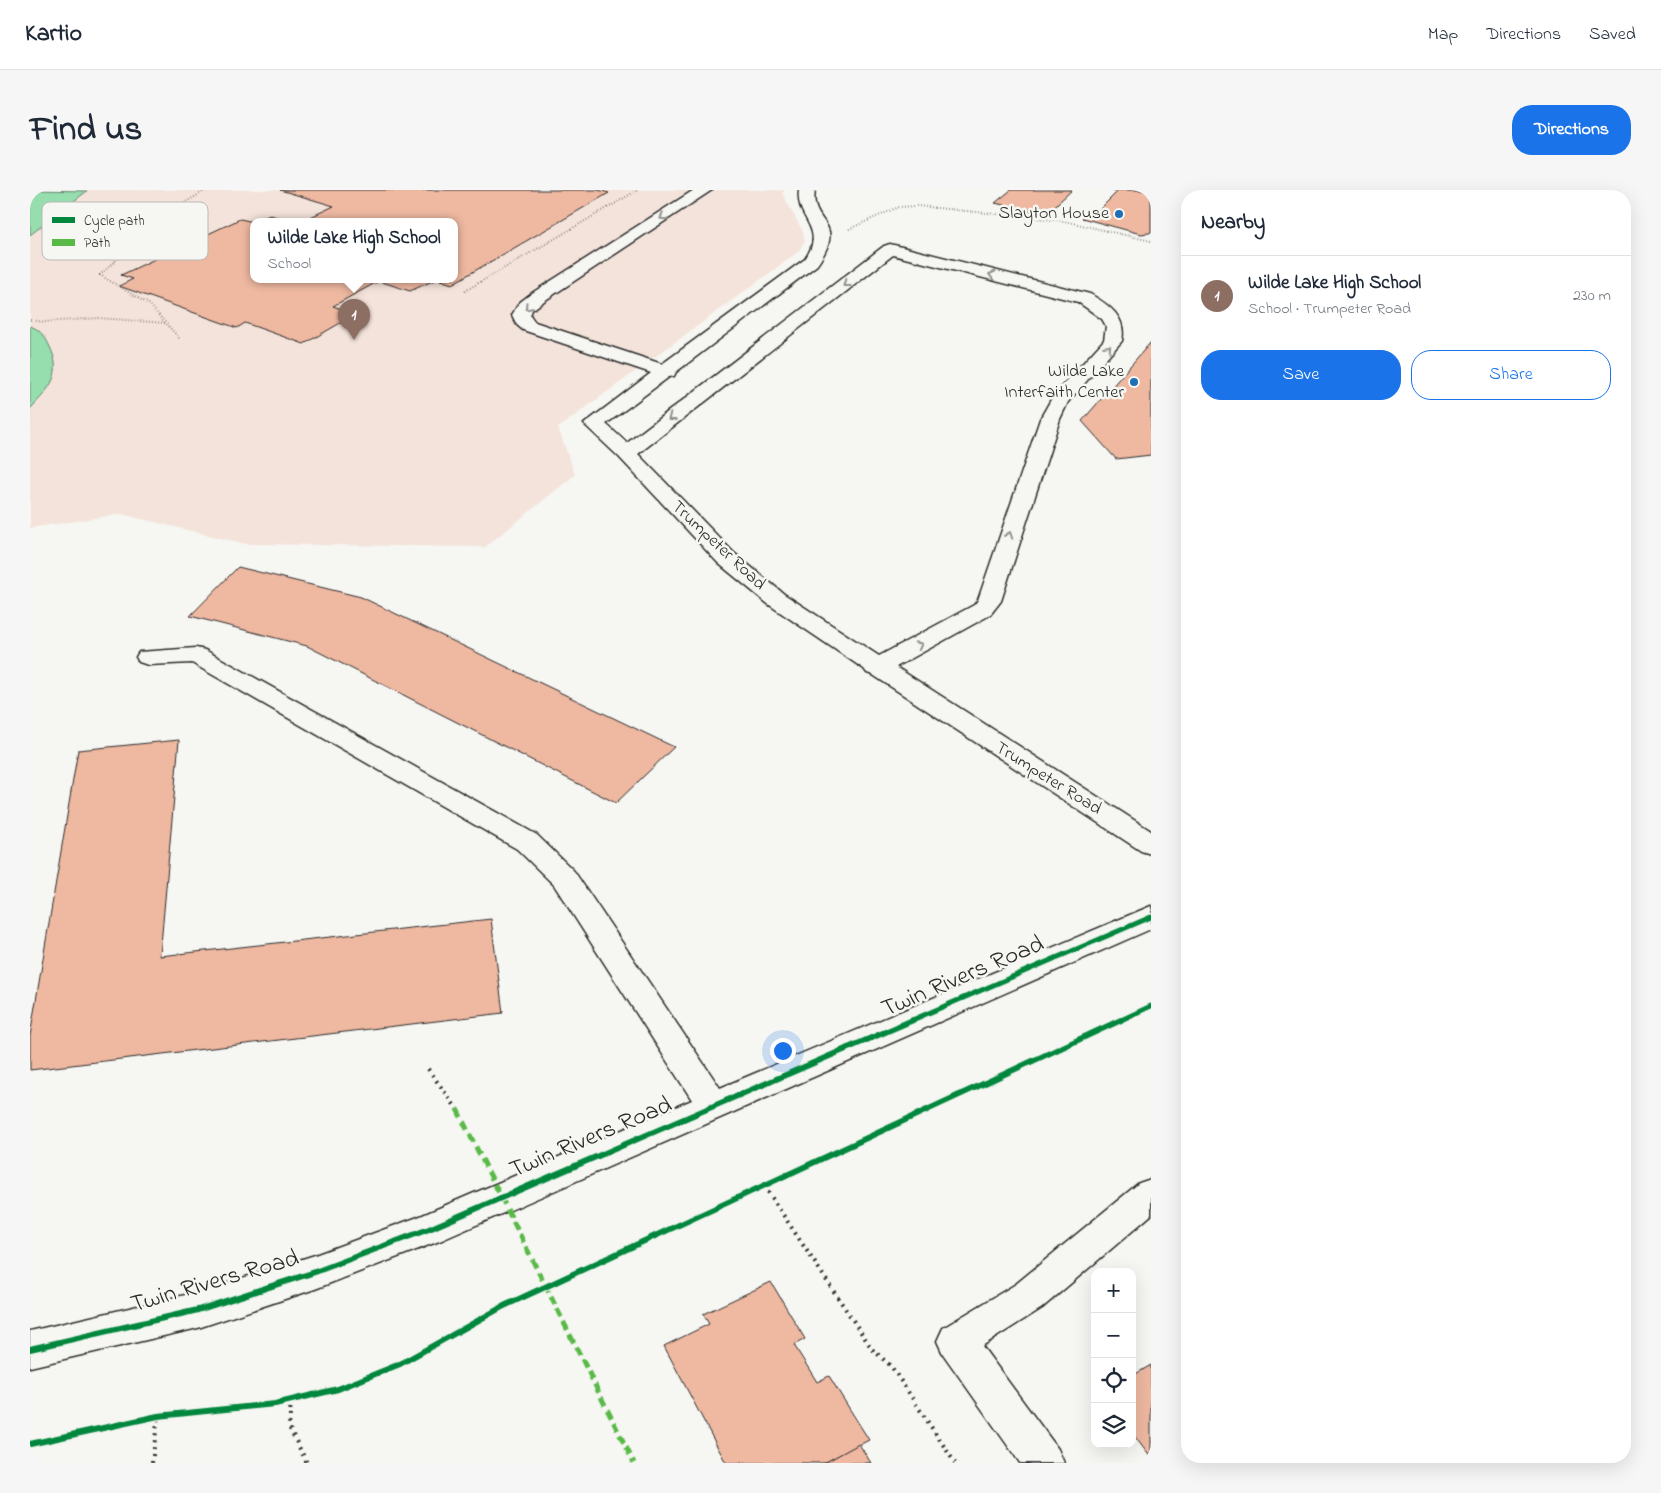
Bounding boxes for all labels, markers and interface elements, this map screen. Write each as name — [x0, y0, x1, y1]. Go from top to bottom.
text: Kartio — [25, 17, 82, 52]
text: Map — [1428, 22, 1458, 48]
text: Directions — [1486, 22, 1561, 48]
text: Saved — [1589, 22, 1636, 48]
text: Find us — [30, 105, 142, 156]
button: Directions — [1512, 105, 1631, 155]
place label: Slayton House — [999, 201, 1110, 227]
legend — [42, 202, 208, 260]
marker: Slayton House — [1113, 208, 1125, 220]
text: Nearby — [1201, 208, 1265, 238]
one-way arrow — [659, 210, 668, 220]
text: Cycle path — [84, 211, 145, 233]
popup — [250, 218, 458, 283]
text: Wilde Lake High School — [267, 225, 441, 252]
text: Path — [84, 233, 110, 254]
text: School — [267, 252, 311, 276]
one-way arrow — [988, 270, 997, 281]
text: Wilde Lake High School — [1248, 270, 1421, 297]
one-way arrow — [842, 278, 852, 287]
text: 1 — [1214, 284, 1220, 308]
text: 230 m — [1573, 284, 1611, 308]
text: School · Trumpeter Road — [1248, 297, 1411, 321]
pin: 1 — [338, 299, 370, 340]
one-way arrow — [525, 301, 534, 310]
one-way arrow — [1102, 344, 1111, 353]
button: Save — [1201, 350, 1401, 400]
button: Share — [1411, 350, 1611, 400]
place label: Wilde Lake Interfaith Center — [1004, 359, 1125, 406]
marker: Wilde Lake Interfaith Center — [1128, 376, 1140, 388]
one-way arrow — [667, 412, 676, 421]
street label: Trumpeter Road — [665, 495, 771, 597]
one-way arrow — [1004, 531, 1014, 540]
one-way arrow — [913, 641, 922, 651]
street label: Trumpeter Road — [990, 736, 1106, 822]
street label: Twin Rivers Road — [876, 927, 1050, 1027]
your location — [770, 1038, 796, 1064]
street label: Twin Rivers Road — [504, 1088, 678, 1188]
street label: Twin Rivers Road — [127, 1241, 303, 1323]
map controls — [1091, 1268, 1136, 1448]
button: + — [1091, 1268, 1136, 1313]
button: − — [1091, 1313, 1136, 1358]
button: locate — [1091, 1358, 1136, 1403]
button: layers — [1091, 1403, 1136, 1448]

